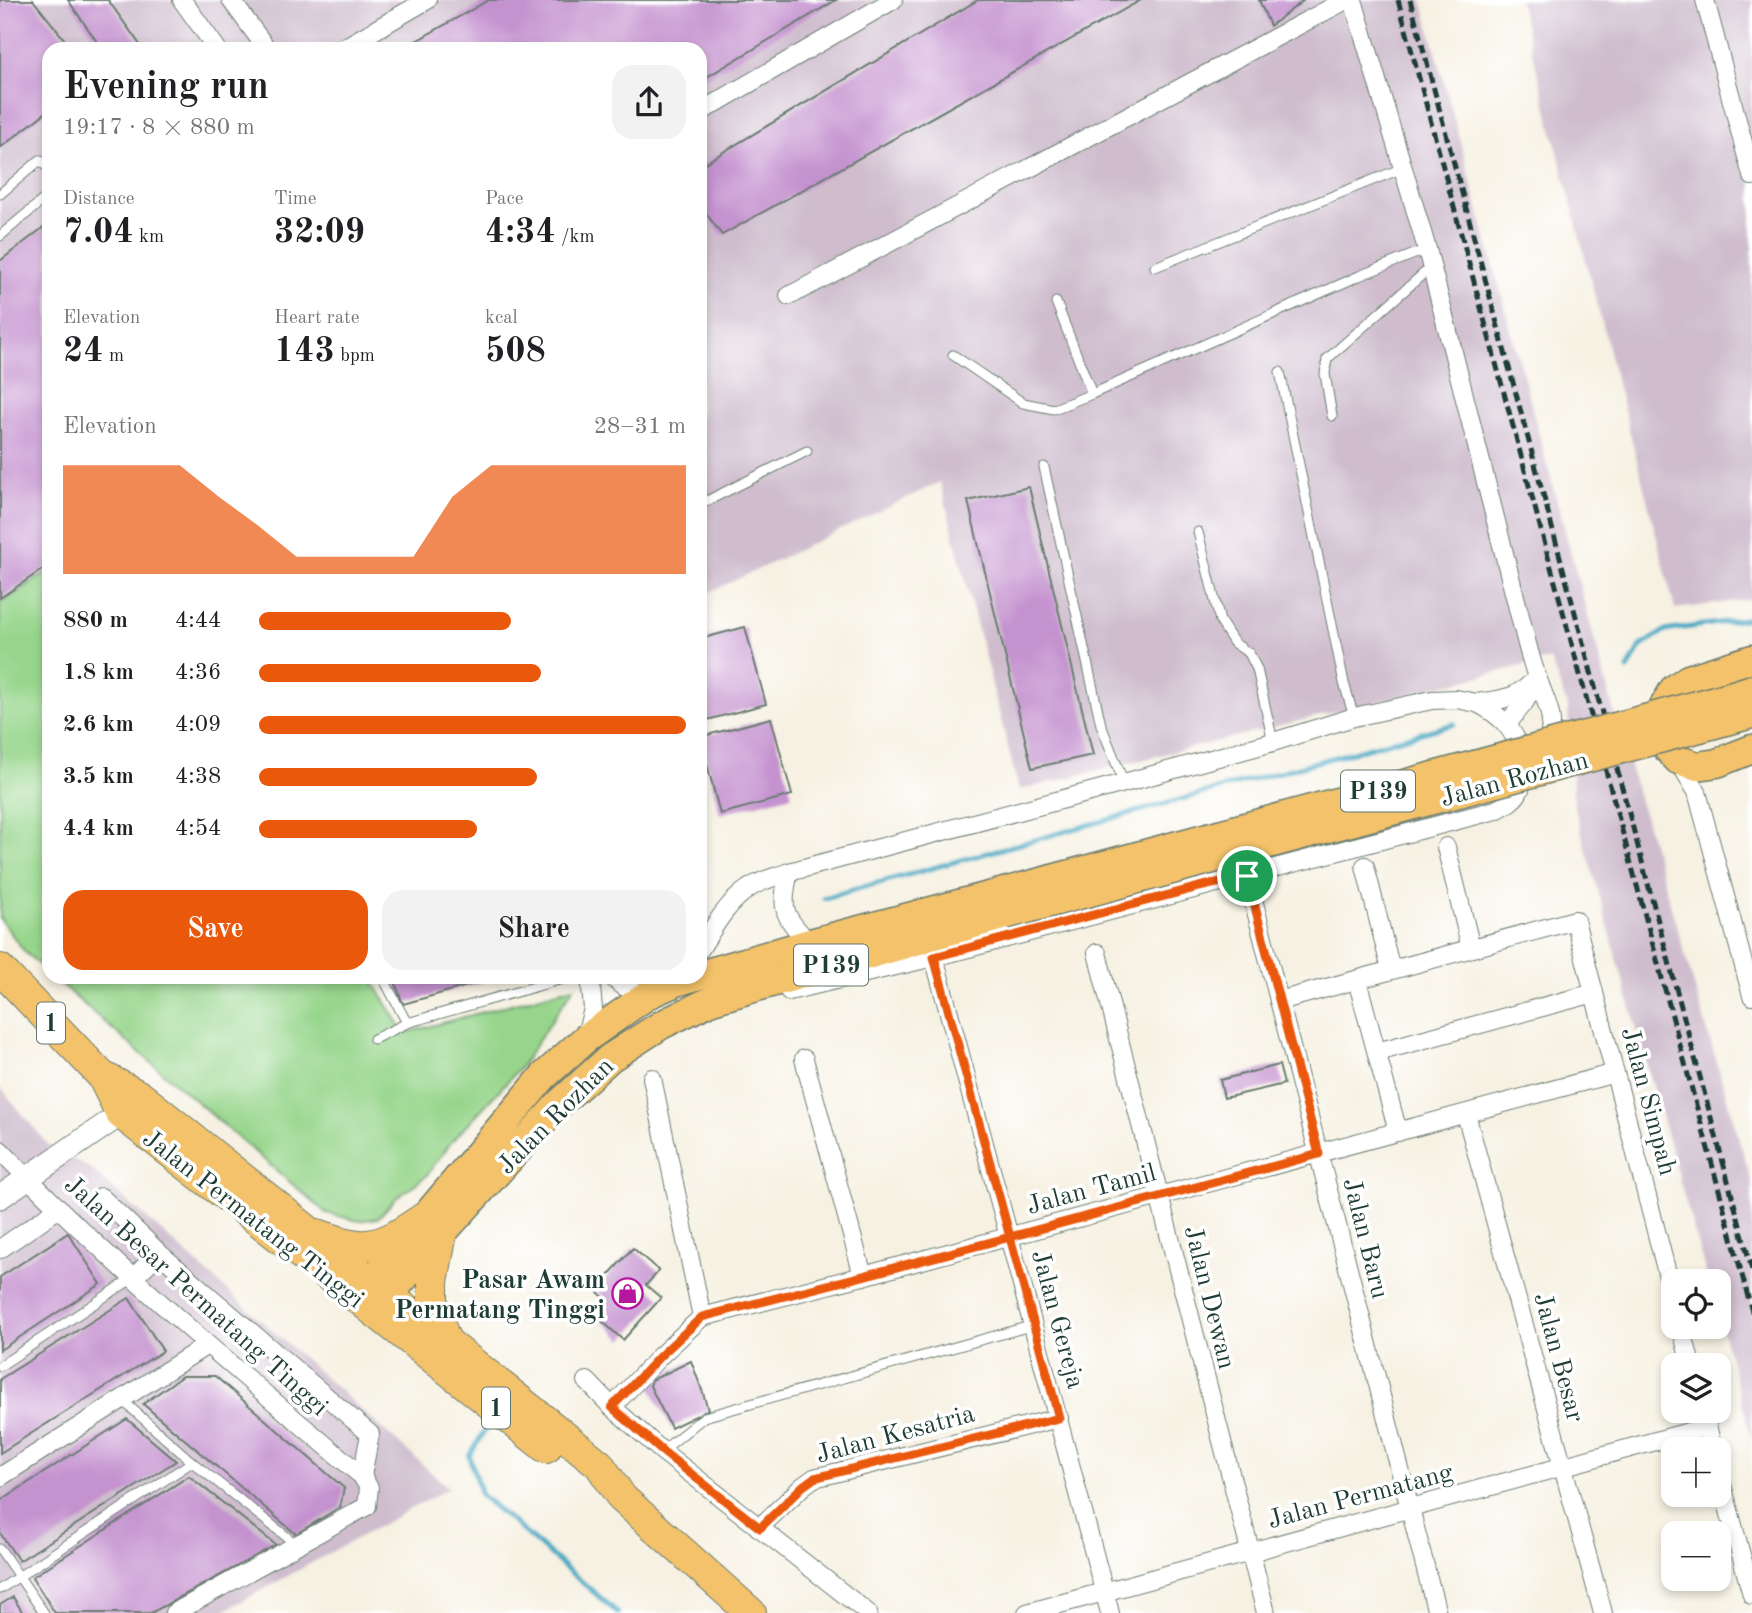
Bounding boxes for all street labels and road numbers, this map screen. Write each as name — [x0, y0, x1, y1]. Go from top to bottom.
street label: Jalan Rozhan — [1438, 748, 1591, 812]
road number: P139 — [1341, 770, 1415, 812]
road number: P139 — [794, 945, 868, 986]
road number: 1 — [37, 1002, 65, 1044]
street label: Jalan Simpah — [1616, 1025, 1680, 1178]
street label: Jalan Rozhan — [493, 1053, 619, 1179]
street label: Jalan Permatang Tinggi — [137, 1125, 368, 1314]
street label: Jalan Tamil — [1024, 1160, 1159, 1220]
street label: Jalan Besar Permatang Tinggi — [59, 1172, 332, 1421]
street label: Jalan Baru — [1338, 1175, 1393, 1302]
street label: Jalan Dewan — [1179, 1223, 1239, 1372]
street label: Jalan Gereja — [1026, 1247, 1088, 1392]
street label: Jalan Besar — [1528, 1290, 1588, 1425]
road number: 1 — [482, 1388, 510, 1428]
street label: Jalan Kesatria — [813, 1401, 978, 1469]
street label: Jalan Permatang — [1265, 1460, 1456, 1534]

